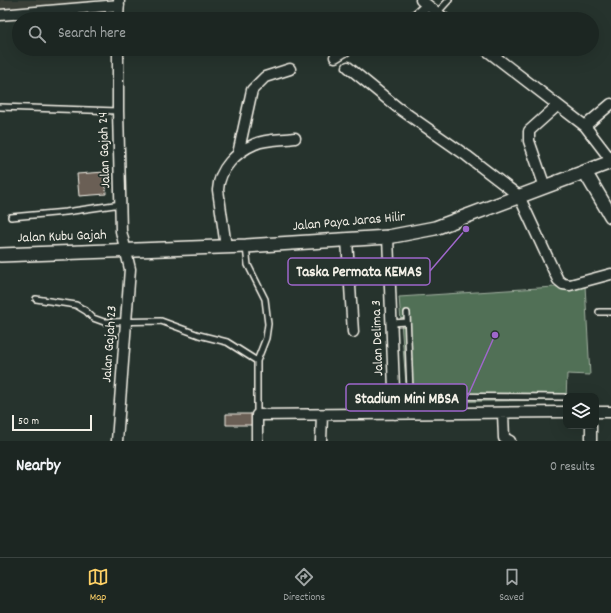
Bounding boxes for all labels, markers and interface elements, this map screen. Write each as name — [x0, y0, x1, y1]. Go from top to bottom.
search box — [12, 12, 599, 56]
icon: search — [26, 23, 48, 45]
text: Search here — [58, 23, 126, 45]
street label: Jalan Gajah 24 — [94, 111, 116, 189]
street label: Jalan Paya Jaras Hilir — [292, 207, 407, 237]
street label: Jalan Kubu Gajah — [17, 225, 107, 249]
callout: Taska Permata KEMAS — [288, 258, 430, 285]
text: Taska Permata KEMAS — [296, 262, 422, 284]
street label: Jalan Delima 3 — [367, 300, 389, 376]
street label: Jalan Gajah 23 — [97, 305, 123, 383]
callout: Stadium Mini MBSA — [346, 384, 467, 411]
text: Stadium Mini MBSA — [355, 389, 459, 411]
map controls — [563, 393, 599, 429]
button: layers — [563, 393, 599, 429]
scale bar — [12, 413, 92, 432]
text: 50 m — [18, 414, 39, 430]
text: Nearby — [16, 455, 60, 479]
text: 0 results — [550, 458, 595, 477]
tab: Map — [87, 566, 109, 606]
tab: Directions — [283, 566, 325, 606]
tab: Saved — [499, 566, 524, 606]

